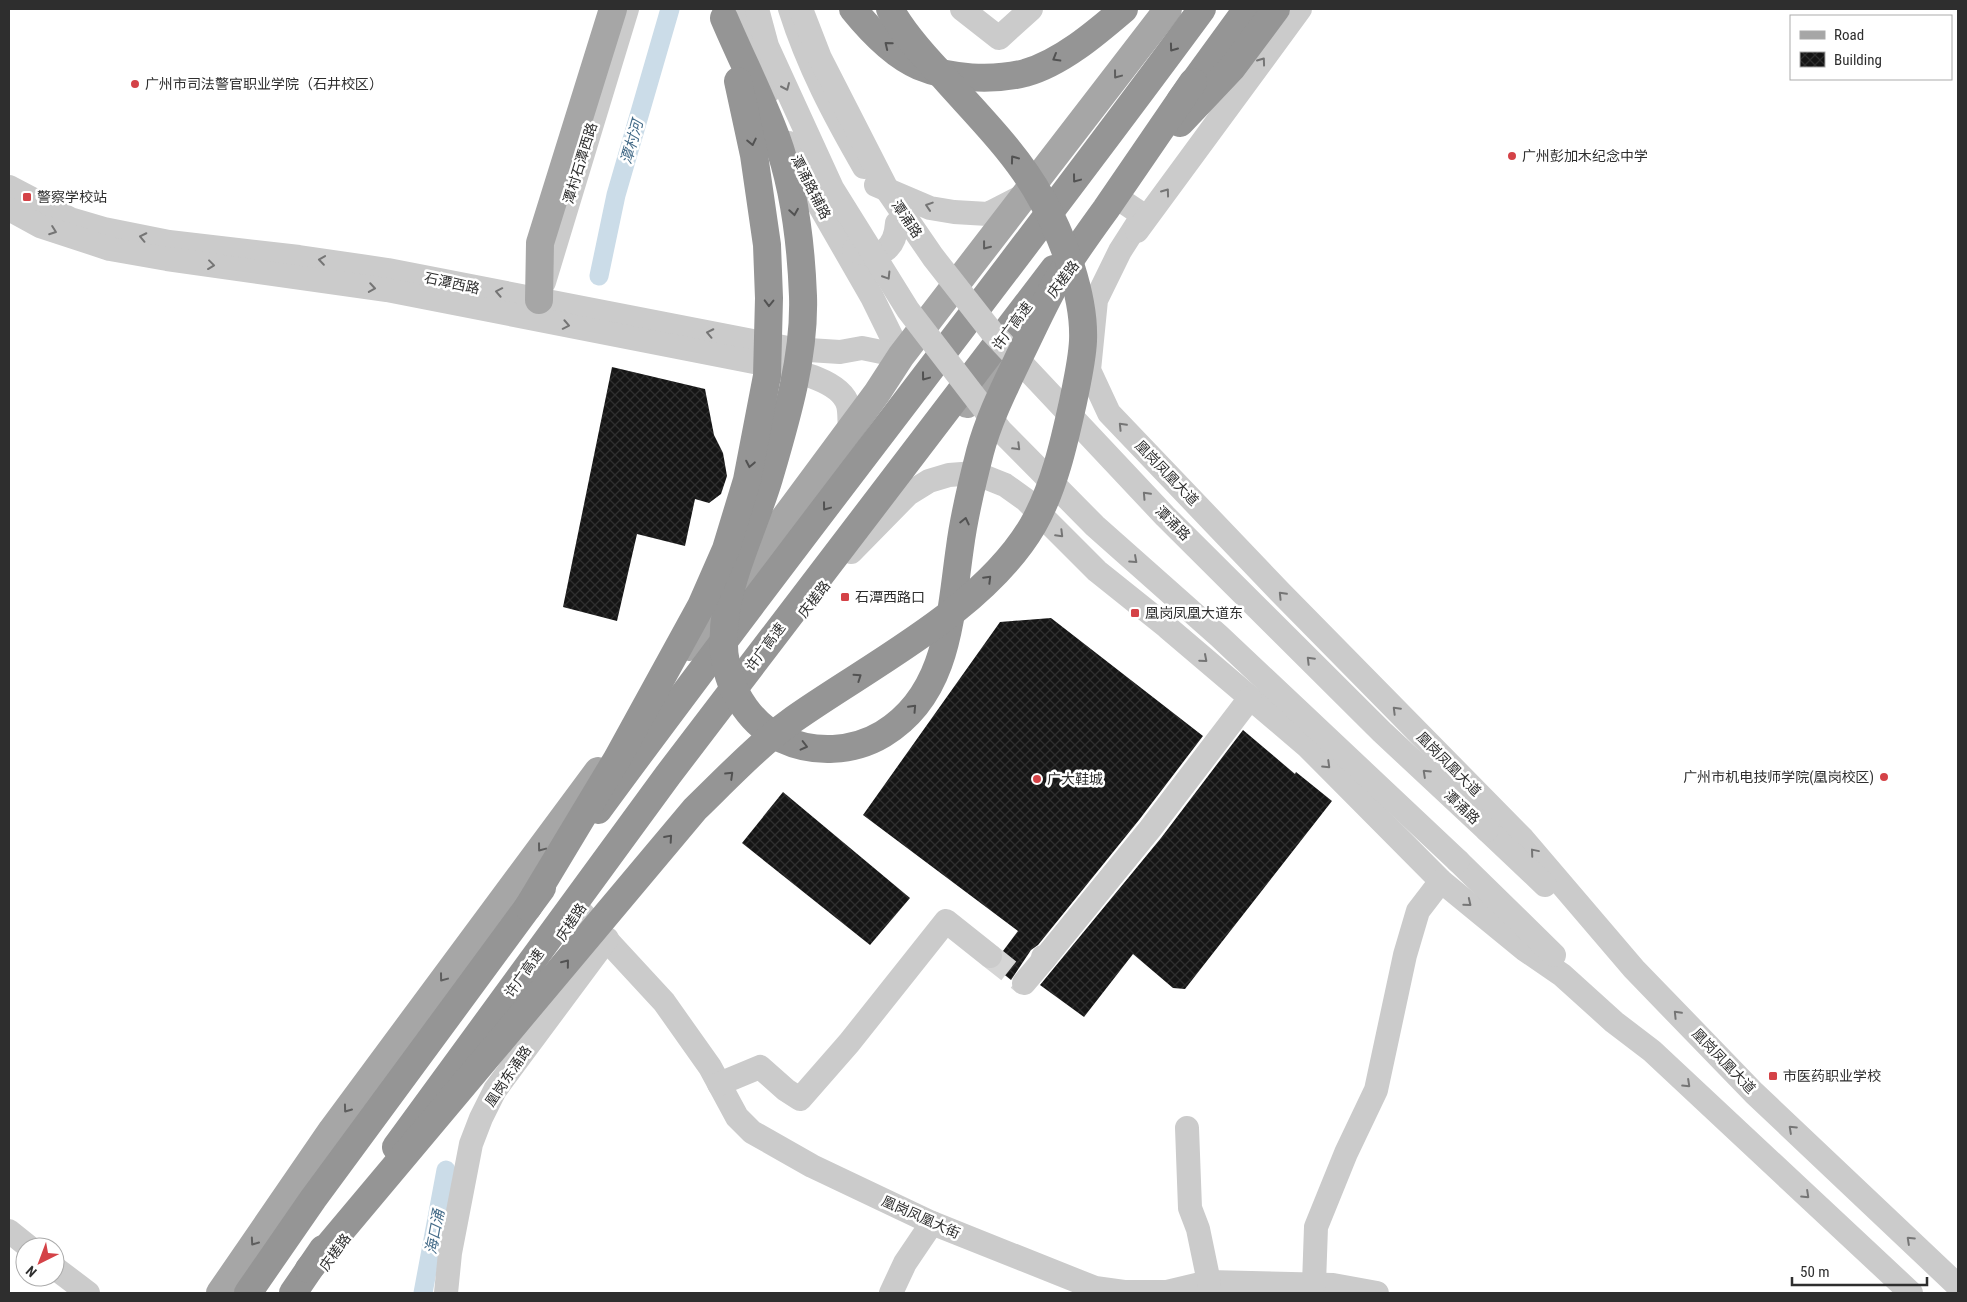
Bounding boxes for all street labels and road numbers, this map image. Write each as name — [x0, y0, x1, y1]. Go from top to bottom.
street label: 潭村石潭西路 — [560, 120, 600, 206]
street label: 潭涌路辅路 — [788, 152, 834, 222]
street label: 潭涌路 — [889, 197, 925, 241]
street label: 庆槎路 — [1044, 257, 1082, 301]
street label: 石潭西路 — [423, 269, 481, 297]
street label: 许广高速 — [989, 299, 1035, 353]
street label: 凰岗凤凰大道 — [1132, 437, 1202, 509]
street label: 潭涌路 — [1152, 502, 1194, 544]
street label: 庆槎路 — [795, 578, 833, 620]
street label: 许广高速 — [742, 620, 788, 674]
street label: 凰岗凤凰大道 — [1414, 729, 1484, 799]
street label: 潭涌路 — [1441, 787, 1483, 827]
street label: 庆槎路 — [553, 900, 589, 944]
street label: 许广高速 — [501, 946, 547, 1000]
street label: 凰岗凤凰大道 — [1689, 1025, 1759, 1097]
street label: 凰岗东涌路 — [482, 1043, 534, 1109]
street label: 凰岗凤凰大街 — [879, 1193, 963, 1241]
street label: 庆槎路 — [316, 1230, 354, 1274]

